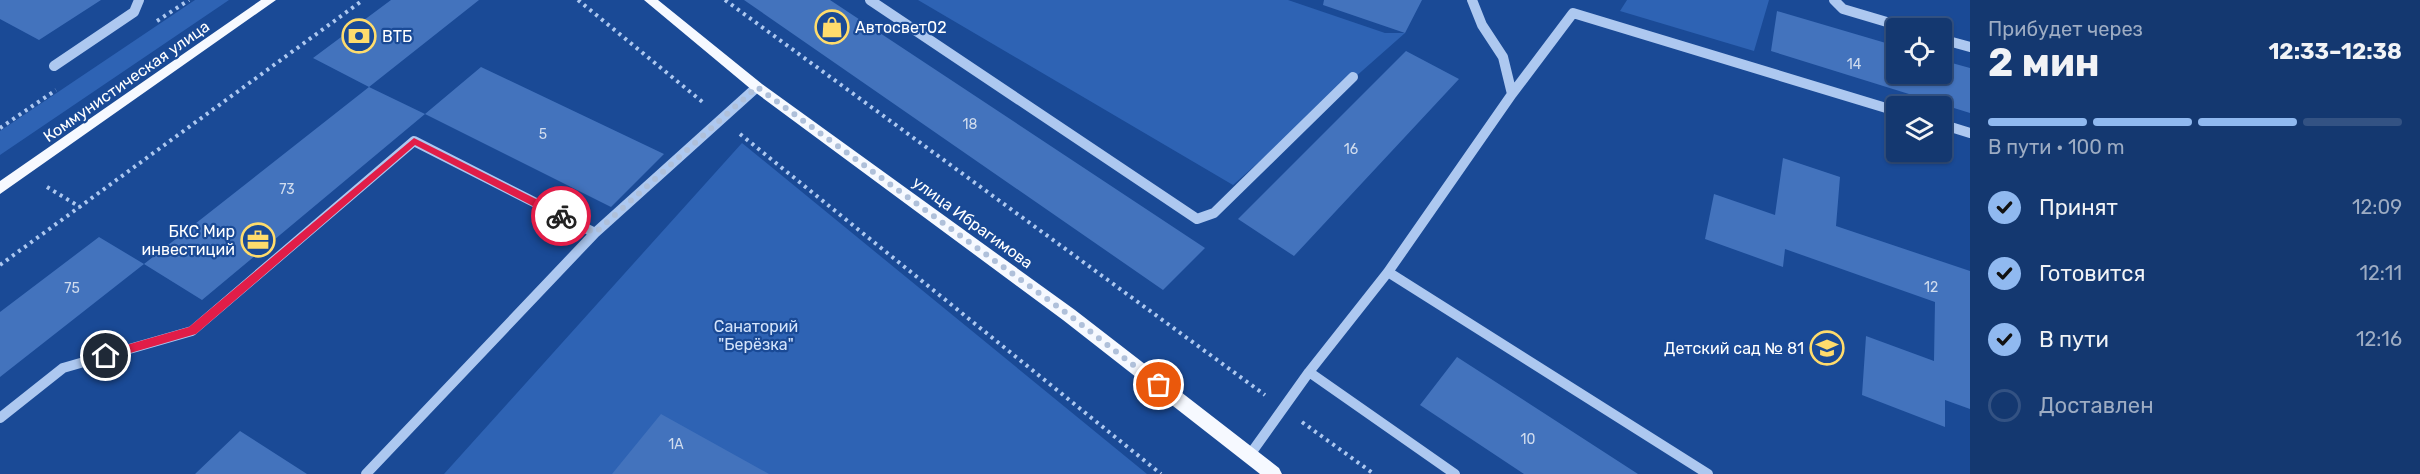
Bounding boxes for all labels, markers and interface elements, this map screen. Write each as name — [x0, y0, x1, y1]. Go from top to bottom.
shop icon: Автосвет02 — [814, 9, 850, 45]
street label: Коммунистическая улица — [40, 17, 213, 146]
text: Прибудет через — [1988, 17, 2143, 41]
bank icon: ВТБ — [341, 18, 377, 54]
place label: Автосвет02 — [855, 18, 947, 37]
map controls — [1886, 18, 1952, 162]
button: locate — [1886, 18, 1952, 84]
place label: ВТБ — [382, 27, 412, 46]
text: 12:33–12:38 — [2268, 38, 2402, 65]
text: 2 мин — [1988, 40, 2100, 86]
house number: 14 — [1847, 56, 1862, 73]
button: layers — [1886, 96, 1952, 162]
house number: 18 — [963, 116, 978, 133]
house number: 5 — [539, 126, 547, 143]
text: В пути · 100 m — [1988, 135, 2125, 159]
house number: 16 — [1344, 141, 1358, 158]
street label: улица Ибрагимова — [909, 172, 1037, 272]
house number: 73 — [279, 181, 295, 198]
courier — [531, 186, 591, 246]
icon: check — [1988, 191, 2021, 224]
text: Принят — [2039, 194, 2118, 221]
text: 12:09 — [2352, 195, 2402, 219]
icon: bike — [545, 200, 578, 233]
place label: БКС Мир инвестиций — [141, 222, 235, 259]
office icon: БКС Мир инвестиций — [240, 222, 276, 258]
icon: check — [1988, 257, 2021, 290]
text: Готовится — [2039, 260, 2145, 287]
text: 12:11 — [2359, 261, 2402, 285]
house number: 12 — [1924, 279, 1938, 296]
house number: 75 — [64, 280, 80, 297]
park label: Санаторий "Берёзка" — [714, 317, 798, 354]
icon: check — [1988, 323, 2021, 356]
text: В пути — [2039, 326, 2109, 353]
text: 12:16 — [2356, 327, 2402, 351]
pin — [80, 330, 131, 381]
school or university icon: Детский сад № 81 — [1809, 330, 1845, 366]
icon: home — [89, 339, 122, 372]
place label: Детский сад № 81 — [1664, 339, 1804, 358]
pin — [1133, 359, 1184, 410]
icon: bag — [1142, 368, 1175, 401]
text: Доставлен — [2039, 392, 2154, 419]
house number: 10 — [1521, 431, 1536, 448]
house number: 1А — [668, 436, 684, 453]

